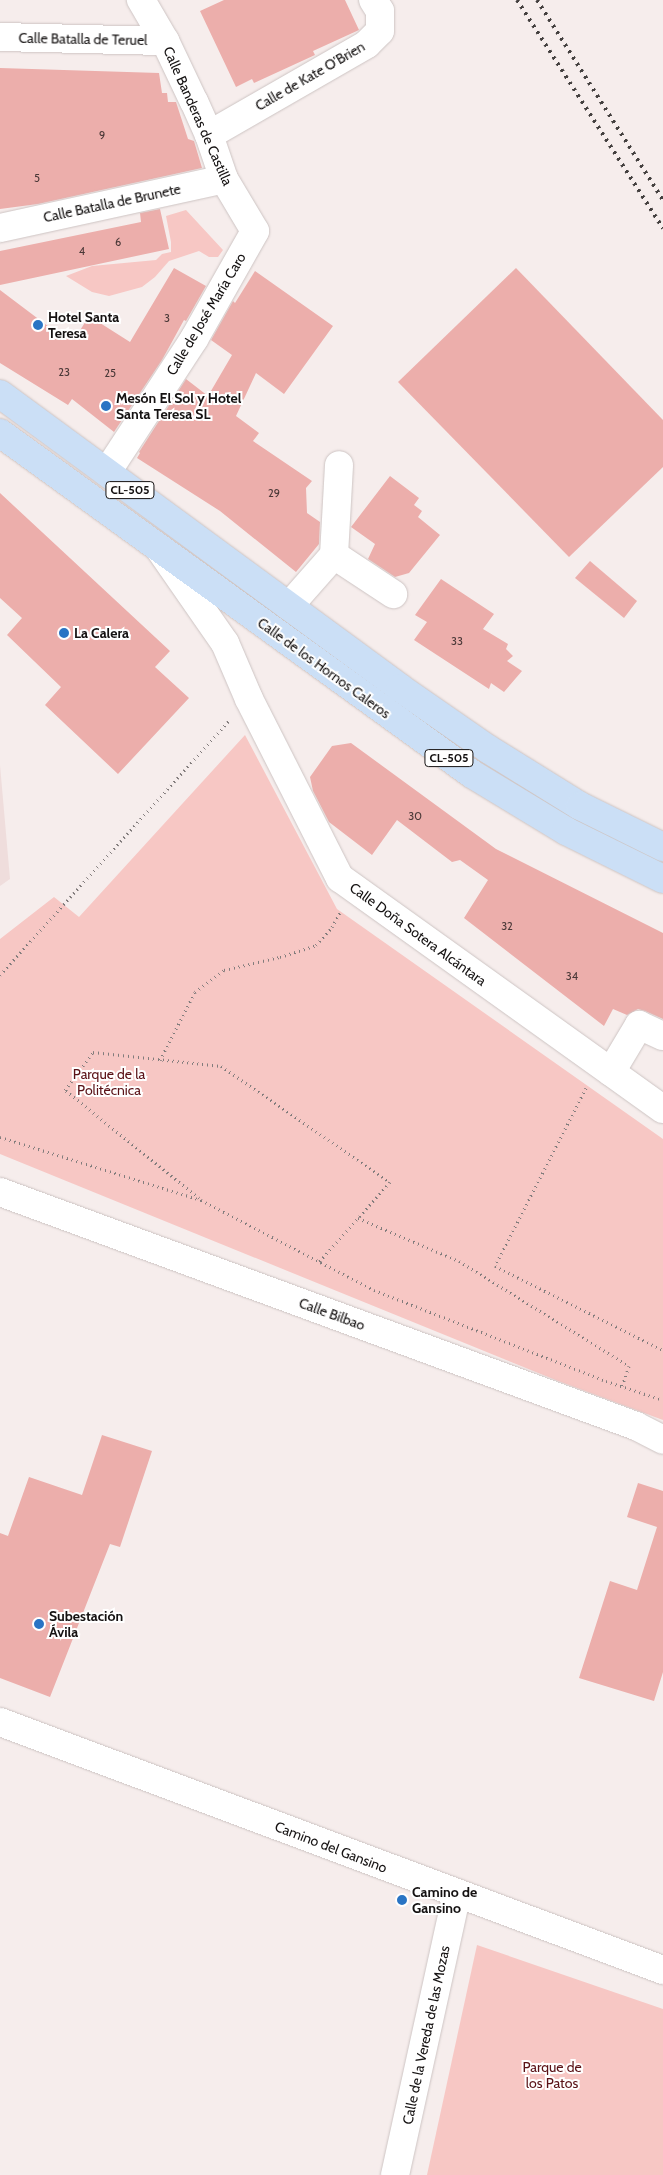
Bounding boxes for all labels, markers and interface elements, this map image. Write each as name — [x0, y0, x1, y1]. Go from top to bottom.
street label: Calle Batalla de Teruel — [18, 29, 148, 49]
street label: Calle de Kate O'Brien — [252, 38, 368, 114]
street label: Calle Banderas de Castilla — [160, 44, 236, 188]
house number: 9 — [99, 128, 105, 142]
house number: 5 — [34, 171, 40, 185]
street label: Calle Batalla de Brunete — [42, 180, 182, 226]
house number: 6 — [115, 235, 121, 249]
house number: 4 — [79, 244, 85, 258]
street label: Calle de José María Caro — [163, 250, 249, 378]
place label: Hotel Santa Teresa — [48, 309, 119, 342]
house number: 3 — [164, 311, 170, 325]
marker: Hotel Santa Teresa — [32, 319, 44, 331]
house number: 23 — [58, 365, 70, 379]
house number: 25 — [104, 366, 116, 380]
place label: Mesón El Sol y Hotel Santa Teresa SL — [116, 390, 241, 422]
marker: Mesón El Sol y Hotel Santa Teresa SL — [100, 400, 112, 412]
road number: CL-505 — [105, 480, 155, 500]
house number: 29 — [268, 486, 280, 500]
street label: Calle de los Hornos Caleros — [254, 614, 394, 722]
place label: La Calera — [74, 625, 129, 641]
marker: La Calera — [58, 627, 70, 639]
house number: 33 — [451, 634, 463, 648]
road number: CL-505 — [424, 748, 474, 768]
house number: 30 — [408, 809, 422, 823]
street label: Calle Doña Sotera Alcántara — [347, 879, 489, 989]
house number: 32 — [501, 919, 513, 933]
house number: 34 — [566, 969, 578, 983]
park label: Parque de la Politécnica — [73, 1066, 145, 1098]
street label: Calle Bilbao — [297, 1294, 367, 1334]
place label: Subestación Ávila — [49, 1608, 123, 1640]
marker: Subestación Ávila — [33, 1618, 45, 1630]
street label: Camino del Gansino — [272, 1818, 390, 1876]
place label: Camino de Gansino — [412, 1884, 477, 1916]
marker: Camino de Gansino — [396, 1894, 408, 1906]
street label: Calle de la Vereda de las Mozas — [399, 1944, 453, 2126]
park label: Parque de los Patos — [522, 2059, 582, 2092]

